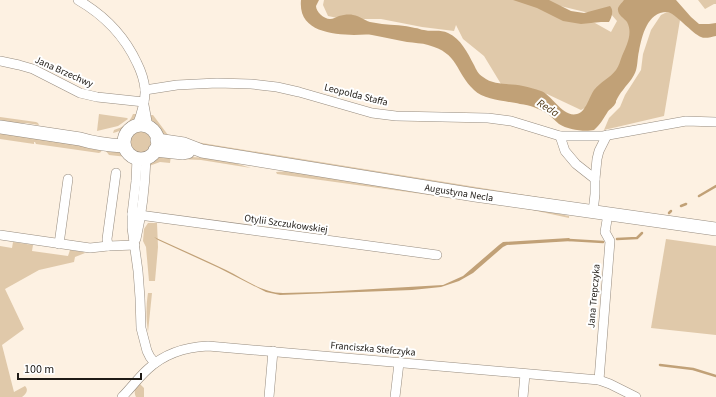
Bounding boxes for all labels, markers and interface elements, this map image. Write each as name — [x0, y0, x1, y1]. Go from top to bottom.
street label: Jana Brzechwy — [33, 53, 96, 91]
street label: Leopolda Staffa — [323, 80, 389, 110]
water label: Reda — [534, 96, 562, 121]
street label: Augustyna Necla — [424, 181, 494, 205]
street label: Otylii Szczukowskiej — [243, 211, 329, 237]
street label: Jana Trepczyka — [584, 263, 604, 329]
street label: Franciszka Stefczyka — [330, 338, 416, 360]
scale bar — [18, 355, 141, 381]
text: 100 m — [24, 361, 54, 378]

